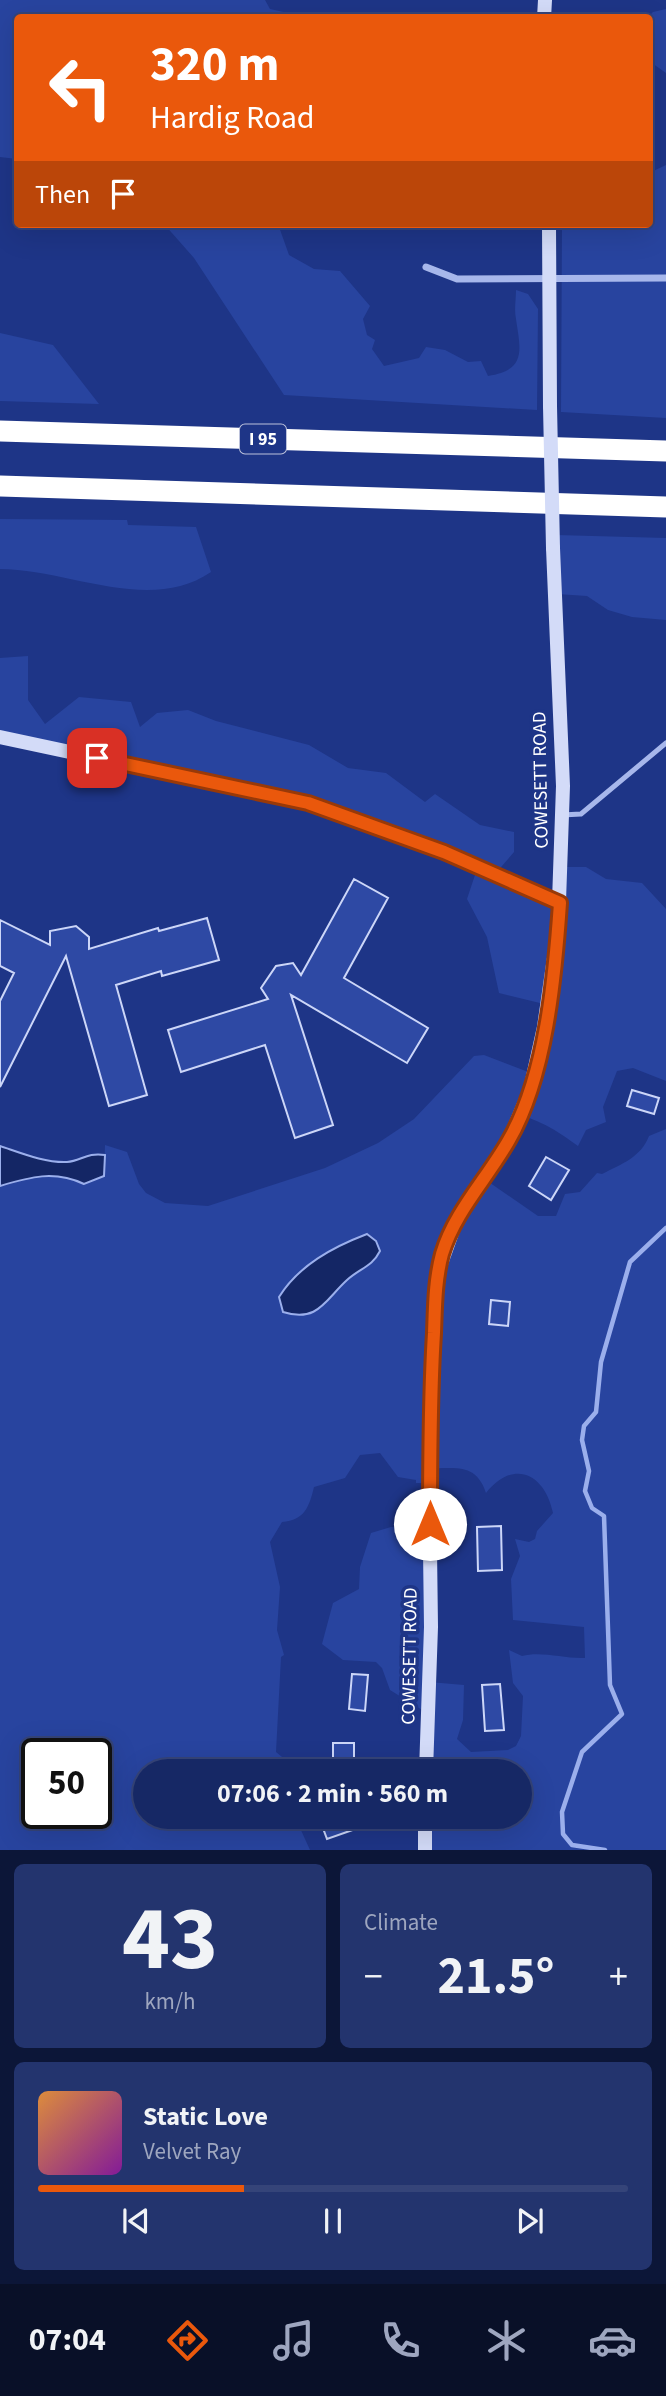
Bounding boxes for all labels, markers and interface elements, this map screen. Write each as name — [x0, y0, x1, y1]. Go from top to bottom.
text: 320 m — [150, 30, 279, 100]
icon: left — [35, 42, 126, 133]
text: Hardig Road — [150, 95, 315, 141]
icon: arrive — [104, 175, 142, 213]
text: Then — [35, 176, 90, 213]
road number: I 95 — [240, 424, 286, 454]
street label: COWESETT ROAD — [526, 711, 556, 849]
pin — [67, 728, 127, 788]
icon: arrive — [78, 739, 116, 777]
position arrow — [393, 1487, 467, 1561]
street label: COWESETT ROAD — [395, 1587, 425, 1725]
speed limit sign: 50 — [21, 1738, 112, 1829]
text: 07:06 · 2 min · 560 m — [217, 1775, 448, 1812]
text: 43 — [122, 1875, 218, 2004]
text: Climate — [364, 1906, 438, 1939]
text: 21.5° — [438, 1940, 554, 2014]
text: − — [364, 1950, 383, 2004]
text: + — [609, 1950, 628, 2004]
text: km/h — [144, 1985, 196, 2018]
text: Static Love — [143, 2098, 268, 2135]
text: Velvet Ray — [143, 2135, 241, 2168]
icon: previous — [117, 2202, 155, 2240]
icon: pause — [314, 2202, 352, 2240]
icon: next — [511, 2202, 549, 2240]
icon: directions — [163, 2316, 212, 2365]
icon: music — [269, 2316, 318, 2365]
icon: phone — [376, 2316, 425, 2365]
icon: climate — [482, 2316, 531, 2365]
icon: car — [588, 2316, 637, 2365]
text: 07:04 — [29, 2317, 106, 2363]

